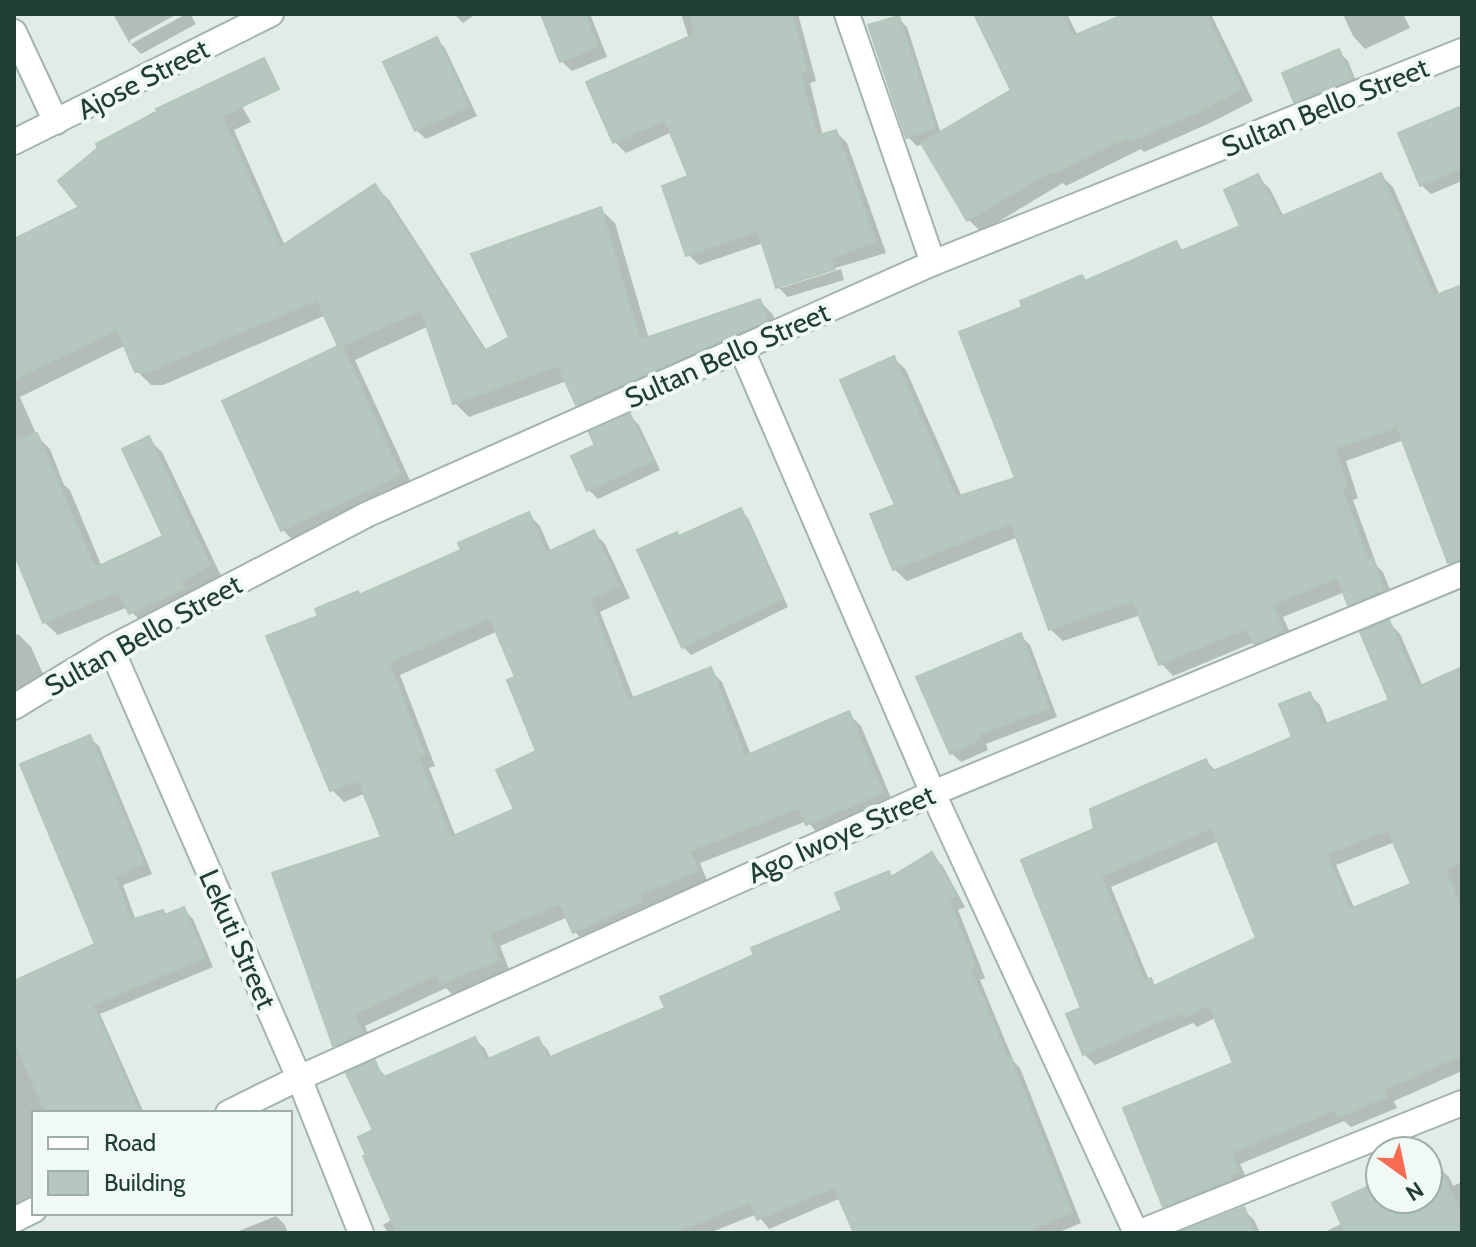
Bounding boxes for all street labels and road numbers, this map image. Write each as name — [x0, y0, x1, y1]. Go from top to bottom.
street label: Ajose Street — [72, 31, 214, 127]
street label: Sultan Bello Street — [1217, 50, 1433, 164]
street label: Sultan Bello Street — [620, 295, 834, 415]
street label: Sultan Bello Street — [39, 567, 247, 703]
street label: Ago Iwoye Street — [742, 778, 940, 890]
street label: Lekuti Street — [192, 864, 284, 1014]

